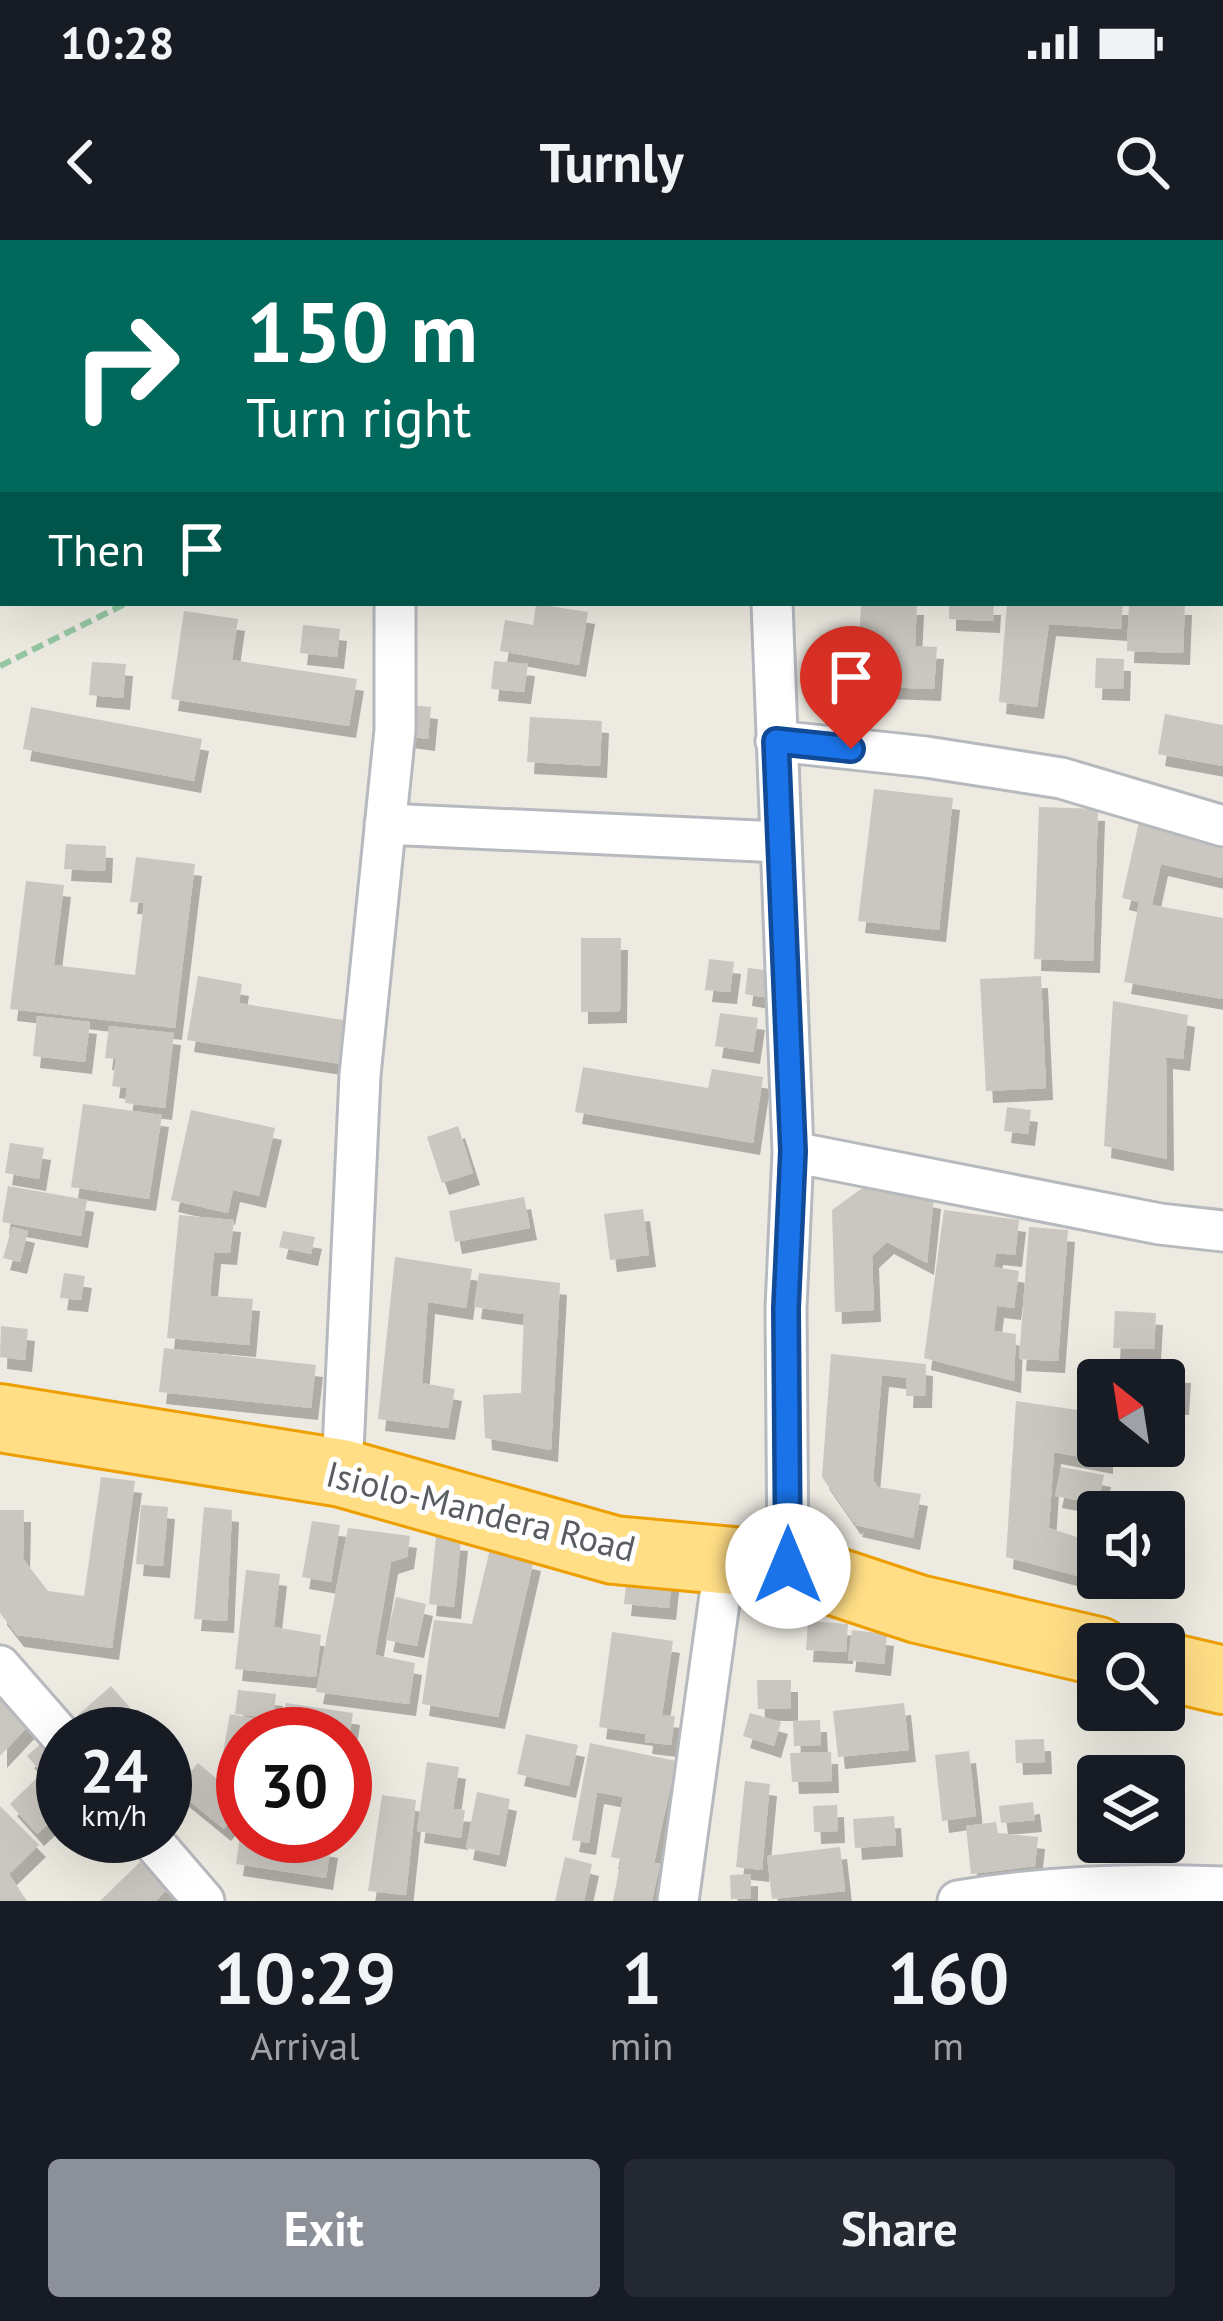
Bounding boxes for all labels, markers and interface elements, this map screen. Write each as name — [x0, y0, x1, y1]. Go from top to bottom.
text: 10:28 — [60, 13, 174, 71]
text: Turnly — [539, 127, 684, 197]
icon: back — [48, 129, 114, 195]
icon: search — [1109, 129, 1175, 195]
text: 150 m — [246, 276, 478, 385]
icon: right — [48, 288, 204, 444]
text: Turn right — [246, 382, 471, 452]
icon: arrive — [169, 516, 235, 582]
text: Then — [48, 520, 145, 578]
pin — [800, 626, 902, 749]
icon: arrive — [818, 644, 884, 710]
north arrow — [1077, 1359, 1185, 1467]
map controls — [1077, 1359, 1185, 1863]
street label: Isiolo-Mandera Road — [322, 1449, 641, 1572]
button: sound — [1077, 1491, 1185, 1599]
position arrow — [725, 1503, 851, 1629]
button: search — [1077, 1623, 1185, 1731]
speed limit sign: 30 — [216, 1707, 372, 1863]
text: 24 — [80, 1731, 148, 1809]
button: layers — [1077, 1755, 1185, 1863]
text: km/h — [81, 1795, 147, 1834]
text: 10:29 — [214, 1931, 396, 2024]
text: 1 — [621, 1931, 662, 2024]
text: 160 — [887, 1931, 1009, 2024]
text: Arrival — [250, 2020, 360, 2071]
text: min — [610, 2020, 673, 2071]
text: m — [932, 2020, 964, 2071]
button: Exit — [48, 2159, 600, 2297]
button: Share — [624, 2159, 1175, 2297]

